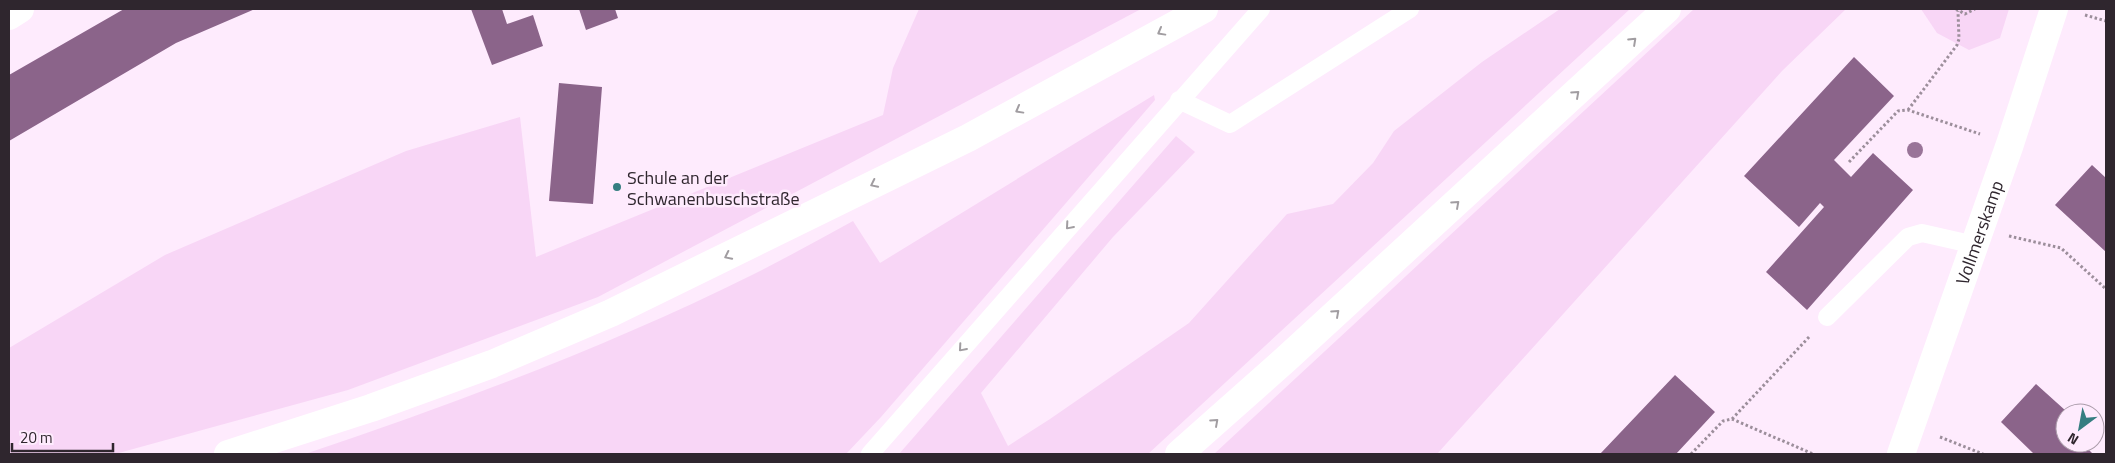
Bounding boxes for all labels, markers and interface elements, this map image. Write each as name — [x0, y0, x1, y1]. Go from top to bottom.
one-way arrow — [1158, 26, 1167, 36]
one-way arrow — [1628, 37, 1637, 46]
one-way arrow — [1570, 91, 1579, 100]
one-way arrow — [1015, 104, 1024, 114]
place label: Schule an der Schwanenbuschstraße — [627, 164, 800, 212]
street label: Vollmerskamp — [1948, 177, 2010, 288]
one-way arrow — [870, 178, 879, 188]
marker: Schule an der Schwanenbuschstraße — [611, 181, 623, 193]
one-way arrow — [1450, 201, 1459, 210]
one-way arrow — [1066, 220, 1075, 229]
one-way arrow — [724, 250, 733, 260]
one-way arrow — [1331, 310, 1340, 319]
one-way arrow — [958, 343, 967, 352]
north arrow — [2055, 403, 2105, 453]
one-way arrow — [1210, 419, 1219, 428]
scale bar — [12, 420, 114, 452]
text: 20 m — [20, 426, 53, 449]
text: N — [2063, 428, 2083, 451]

